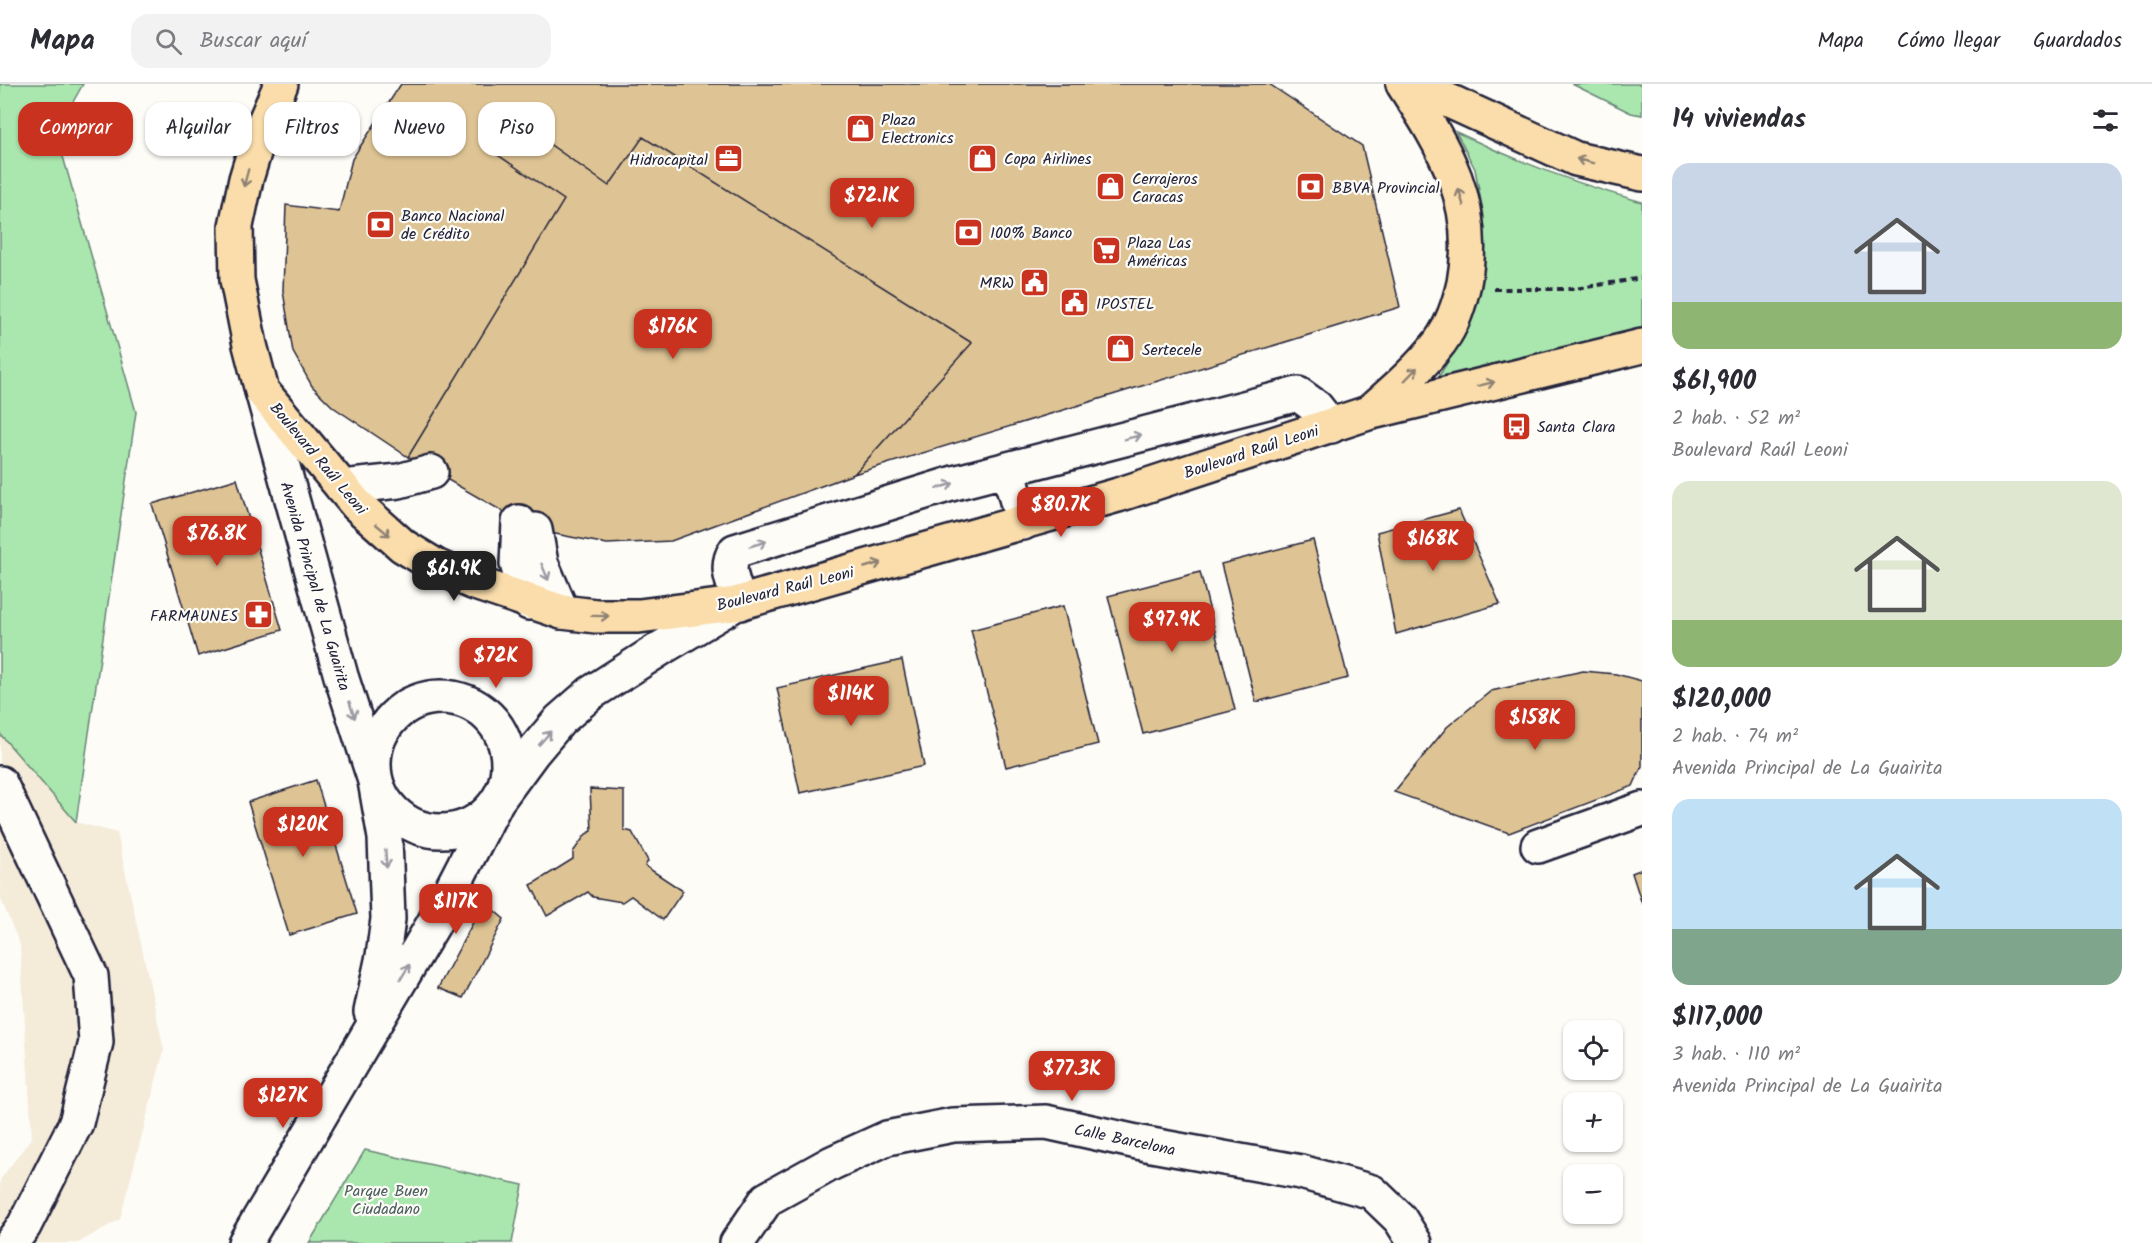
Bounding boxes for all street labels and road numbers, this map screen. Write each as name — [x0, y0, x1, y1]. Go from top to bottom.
street label: Boulevard Raúl Leoni — [263, 397, 373, 522]
street label: Boulevard Raúl Leoni — [1181, 418, 1323, 486]
street label: Avenida Principal de La Guairita — [273, 479, 356, 694]
street label: Boulevard Raúl Leoni — [714, 560, 858, 619]
street label: Calle Barcelona — [1072, 1118, 1178, 1163]

